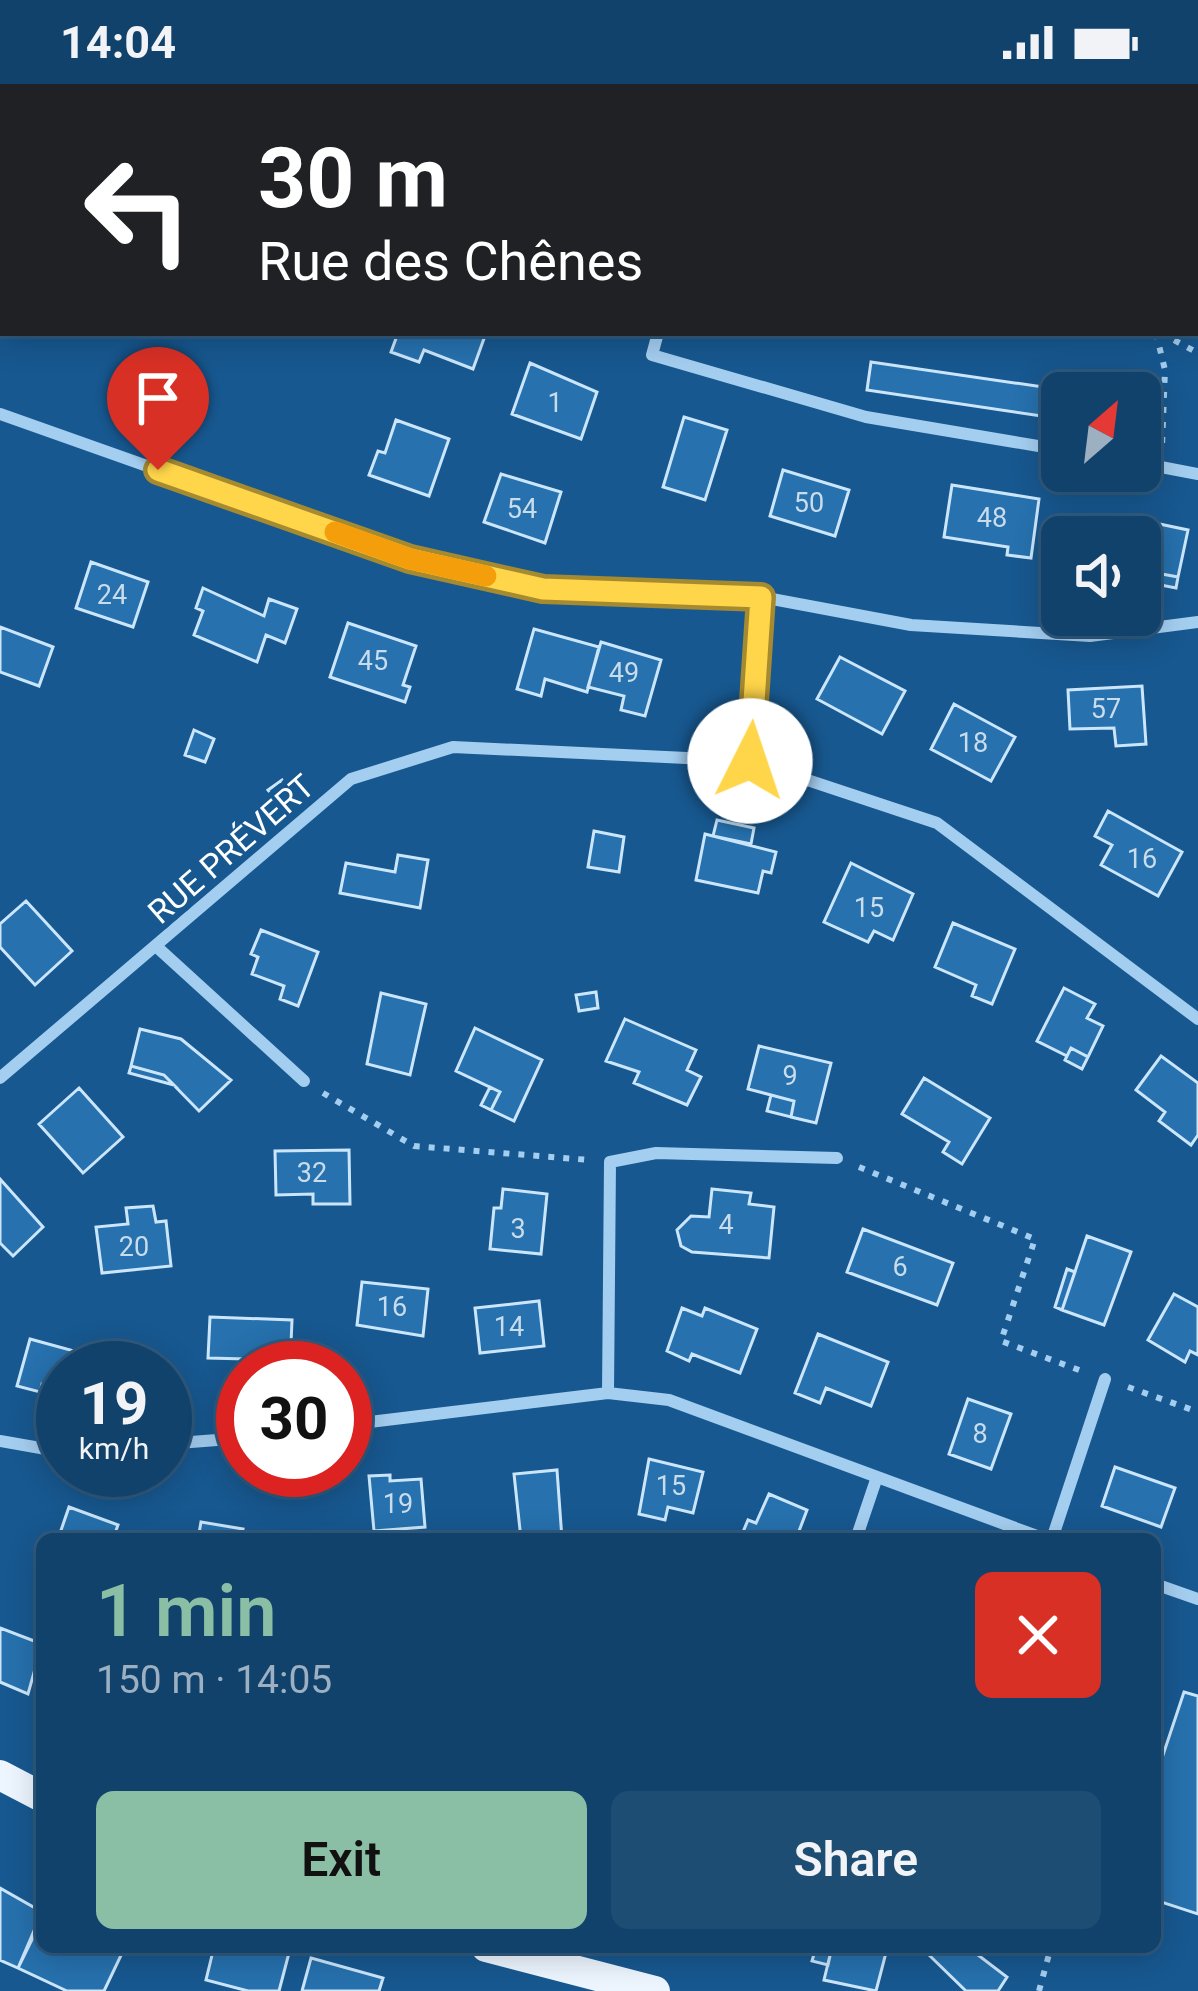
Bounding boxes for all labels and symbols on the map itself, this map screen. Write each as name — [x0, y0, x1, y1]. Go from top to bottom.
pin — [107, 347, 209, 470]
north arrow — [1041, 372, 1161, 492]
house number: 1 — [547, 387, 563, 419]
house number: 50 — [794, 487, 824, 519]
house number: 54 — [507, 493, 537, 525]
house number: 48 — [977, 502, 1007, 534]
house number: 24 — [97, 579, 127, 611]
house number: 45 — [358, 645, 388, 677]
house number: 49 — [609, 657, 639, 689]
house number: 57 — [1091, 693, 1121, 725]
position arrow — [687, 698, 813, 824]
house number: 18 — [958, 727, 988, 759]
street label: RUE PRÉVERT — [140, 766, 322, 932]
house number: 16 — [1127, 843, 1157, 875]
house number: 15 — [854, 892, 884, 924]
house number: 9 — [782, 1060, 798, 1092]
house number: 32 — [297, 1157, 327, 1189]
house number: 4 — [718, 1209, 734, 1241]
house number: 3 — [510, 1213, 526, 1245]
house number: 20 — [119, 1231, 149, 1263]
house number: 6 — [892, 1251, 908, 1283]
house number: 16 — [377, 1291, 407, 1323]
house number: 14 — [494, 1311, 524, 1343]
speed limit sign: 30 — [216, 1341, 372, 1497]
house number: 8 — [972, 1418, 988, 1450]
house number: 15 — [656, 1470, 686, 1502]
house number: 19 — [383, 1488, 413, 1520]

